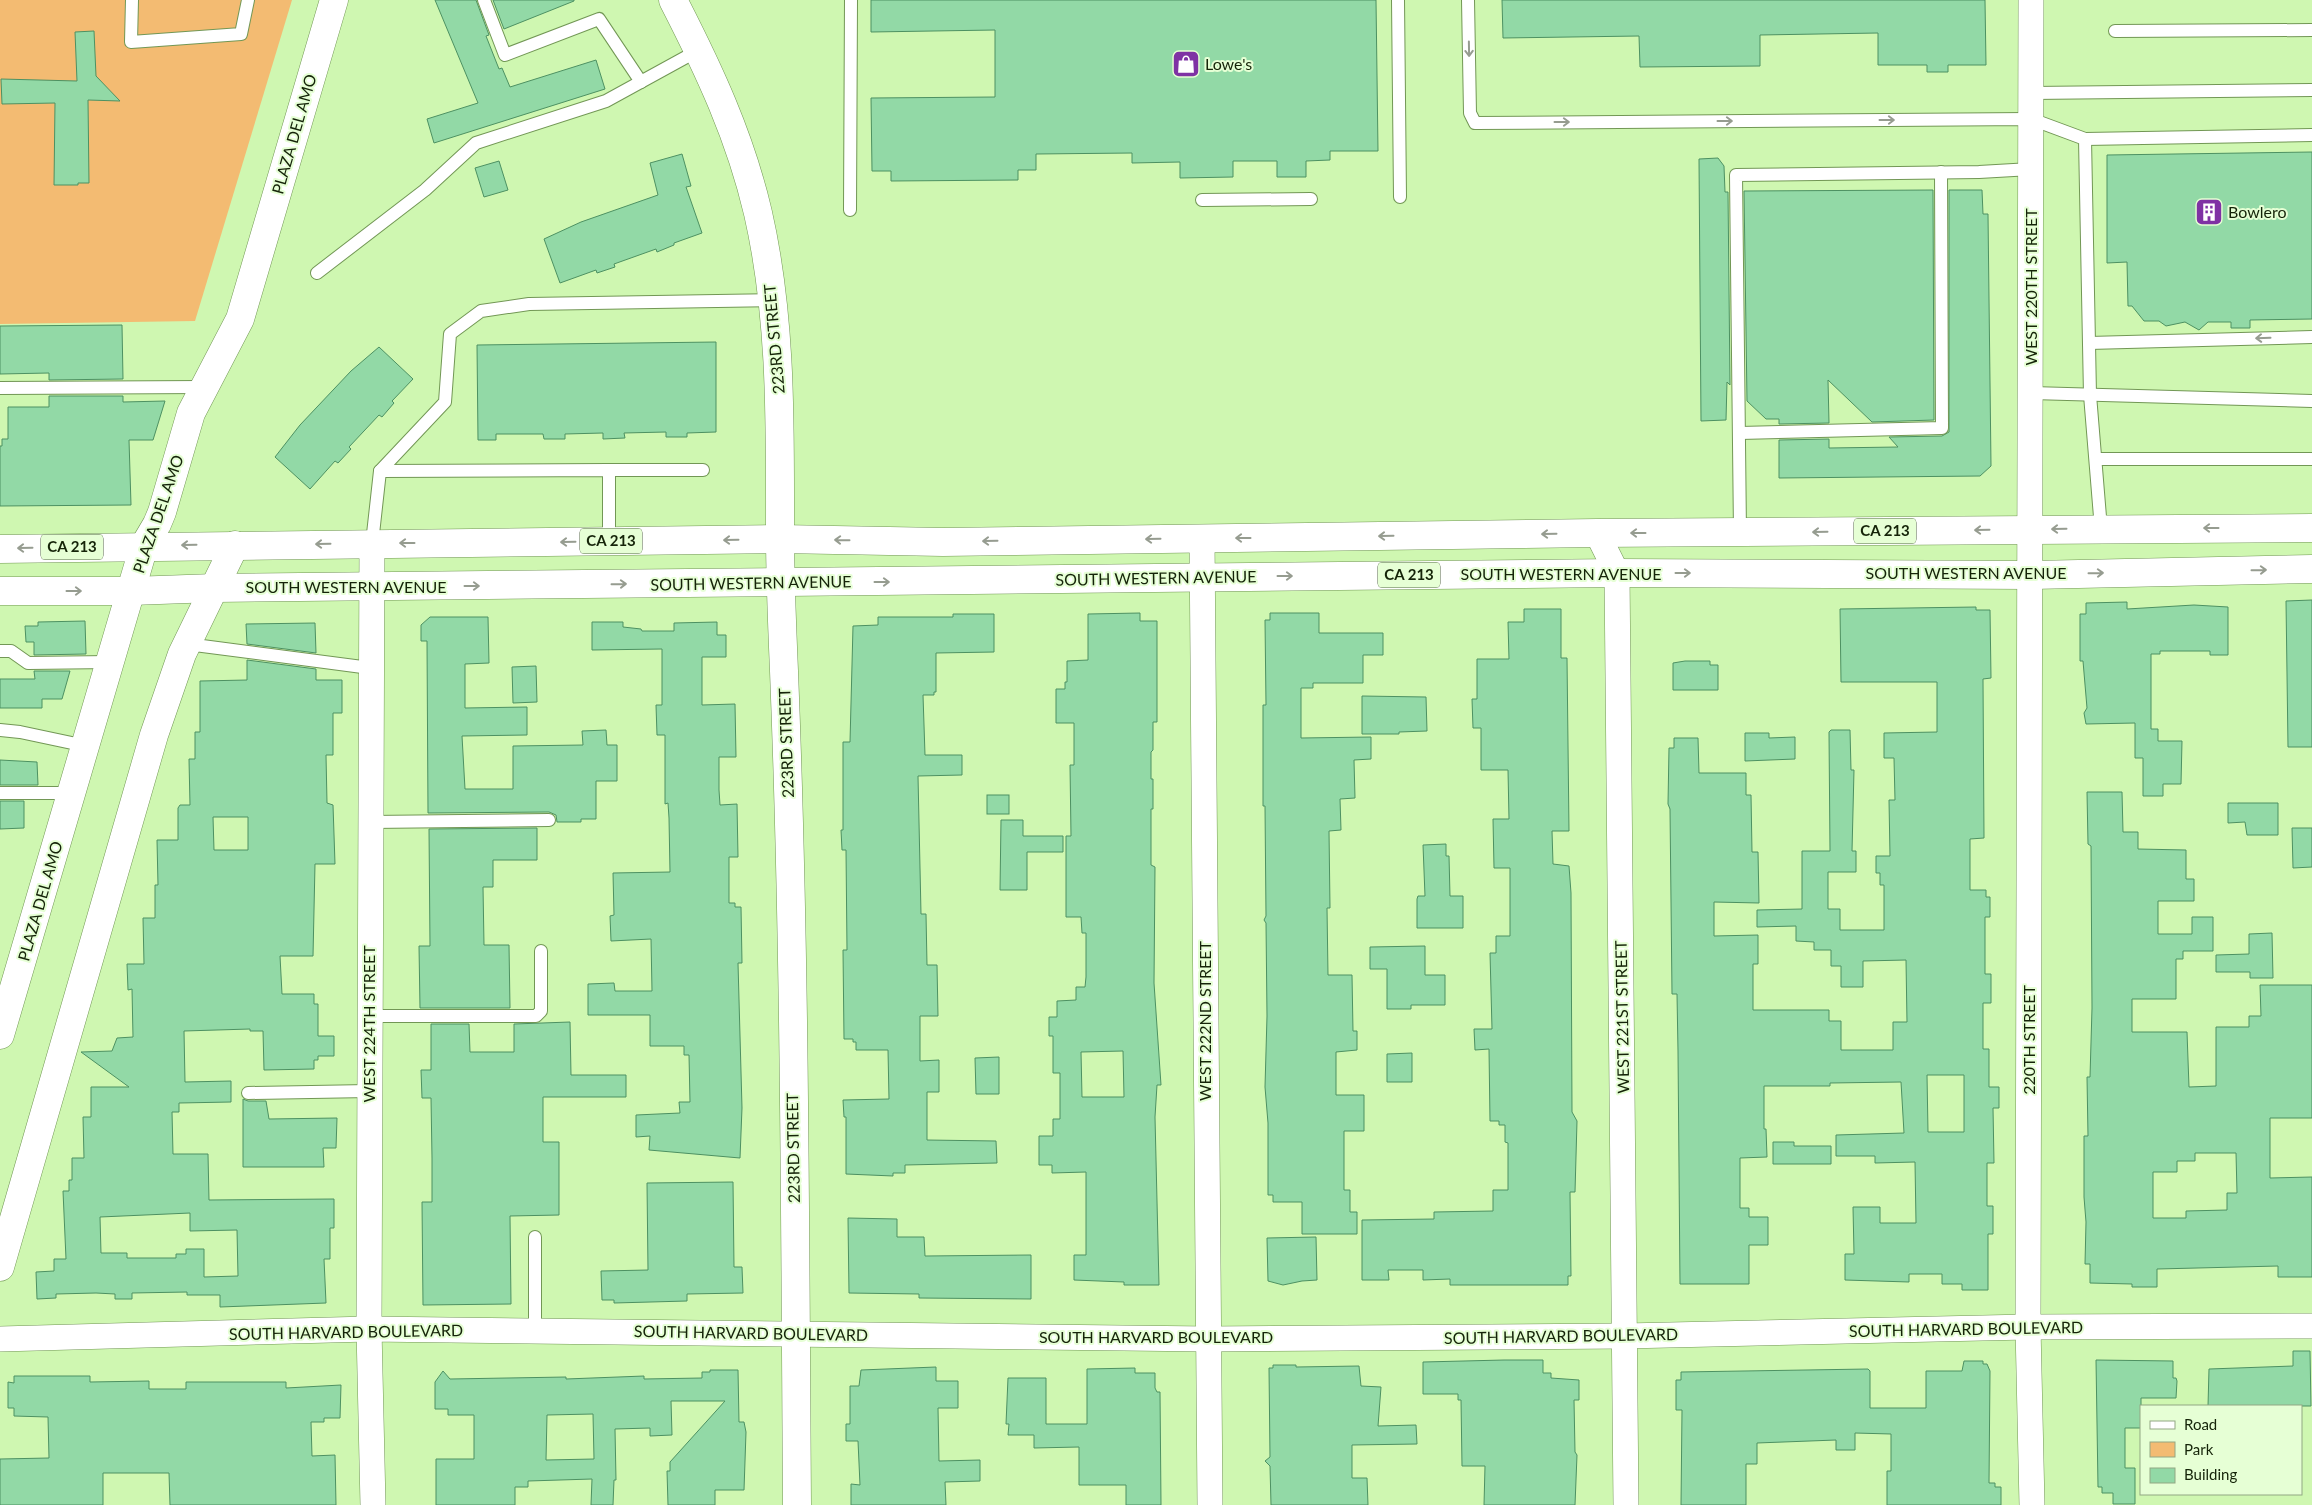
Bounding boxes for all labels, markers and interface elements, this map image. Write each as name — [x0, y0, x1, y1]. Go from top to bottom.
one-way arrow — [1464, 40, 1474, 56]
shop icon: Lowe's — [1171, 49, 1201, 79]
place label: Lowe's — [1205, 54, 1252, 73]
street label: PLAZA DEL AMO — [267, 72, 320, 196]
one-way arrow — [1878, 115, 1895, 125]
one-way arrow — [1716, 116, 1732, 126]
one-way arrow — [1554, 117, 1570, 127]
building icon: Bowlero — [2194, 197, 2224, 227]
place label: Bowlero — [2228, 202, 2287, 221]
street label: WEST 220TH STREET — [2021, 208, 2040, 366]
street label: 223RD STREET — [759, 283, 788, 395]
one-way arrow — [2256, 333, 2272, 343]
street label: PLAZA DEL AMO — [128, 452, 187, 576]
road number: CA 213 — [1854, 518, 1916, 544]
one-way arrow — [2203, 523, 2220, 533]
one-way arrow — [2051, 524, 2067, 534]
one-way arrow — [1974, 525, 1990, 535]
one-way arrow — [1812, 527, 1828, 537]
road number: CA 213 — [580, 528, 642, 554]
one-way arrow — [1631, 528, 1647, 538]
one-way arrow — [1541, 529, 1557, 539]
one-way arrow — [1378, 531, 1394, 541]
one-way arrow — [1235, 533, 1251, 542]
road number: CA 213 — [41, 534, 103, 560]
one-way arrow — [1145, 534, 1161, 543]
one-way arrow — [723, 535, 740, 545]
one-way arrow — [834, 535, 850, 545]
one-way arrow — [983, 536, 999, 546]
one-way arrow — [561, 537, 577, 547]
one-way arrow — [399, 538, 416, 548]
one-way arrow — [315, 539, 331, 548]
one-way arrow — [181, 540, 198, 550]
one-way arrow — [17, 544, 33, 553]
road number: CA 213 — [1378, 562, 1440, 588]
street label: SOUTH WESTERN AVENUE — [1865, 563, 2067, 582]
street label: SOUTH WESTERN AVENUE — [1460, 564, 1662, 583]
one-way arrow — [2250, 565, 2267, 575]
street label: SOUTH WESTERN AVENUE — [1055, 566, 1257, 589]
one-way arrow — [1675, 568, 1691, 578]
one-way arrow — [2088, 568, 2104, 578]
street label: SOUTH WESTERN AVENUE — [650, 571, 852, 594]
one-way arrow — [1277, 571, 1293, 581]
street label: SOUTH WESTERN AVENUE — [245, 577, 447, 596]
one-way arrow — [873, 577, 889, 587]
one-way arrow — [610, 579, 626, 589]
one-way arrow — [463, 581, 479, 591]
one-way arrow — [66, 586, 82, 596]
street label: 223RD STREET — [774, 687, 797, 798]
street label: PLAZA DEL AMO — [13, 839, 66, 963]
street label: WEST 222ND STREET — [1195, 940, 1214, 1101]
street label: WEST 221ST STREET — [1611, 940, 1632, 1094]
street label: WEST 224TH STREET — [359, 945, 378, 1103]
street label: 220TH STREET — [2019, 985, 2038, 1095]
street label: 223RD STREET — [782, 1092, 803, 1203]
street label: SOUTH HARVARD BOULEVARD — [1849, 1317, 2083, 1340]
street label: SOUTH HARVARD BOULEVARD — [229, 1320, 463, 1343]
street label: SOUTH HARVARD BOULEVARD — [634, 1321, 868, 1344]
street label: SOUTH HARVARD BOULEVARD — [1444, 1324, 1678, 1347]
street label: SOUTH HARVARD BOULEVARD — [1039, 1327, 1273, 1346]
legend — [2140, 1405, 2302, 1495]
text: Road — [2184, 1415, 2217, 1433]
text: Park — [2184, 1440, 2214, 1458]
text: Building — [2184, 1465, 2237, 1483]

